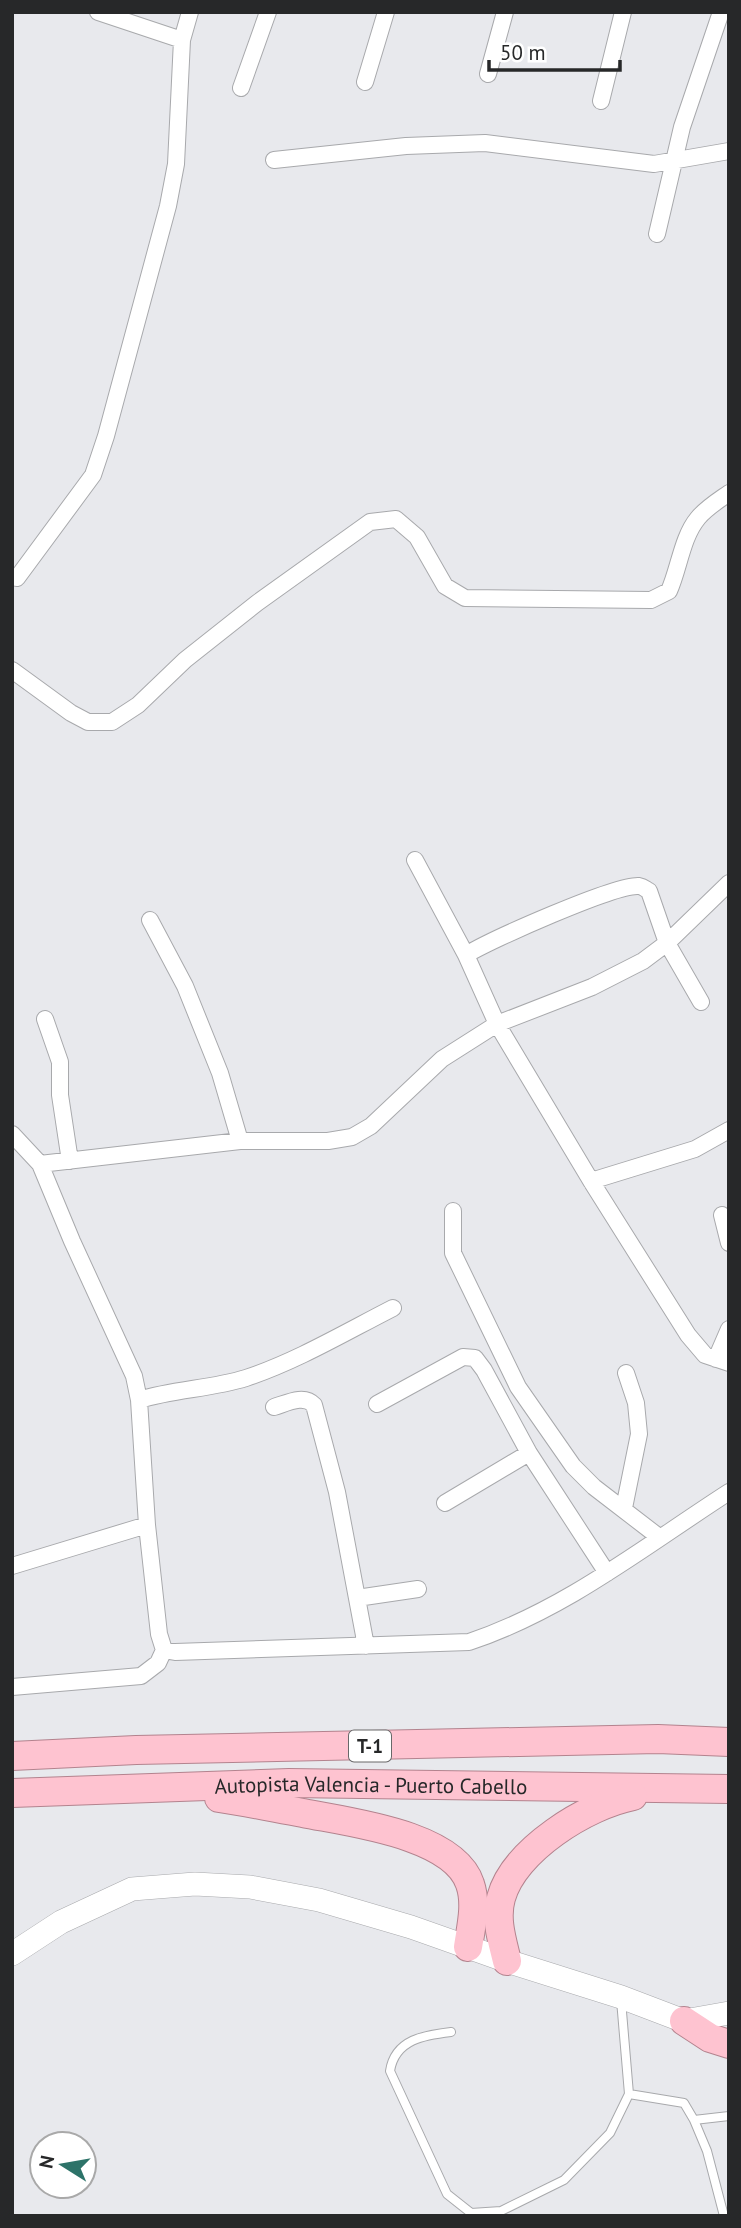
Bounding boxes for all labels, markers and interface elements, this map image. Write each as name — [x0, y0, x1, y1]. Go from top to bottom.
scale bar — [489, 28, 620, 72]
text: 50 m — [500, 39, 546, 66]
road number: T-1 — [349, 1730, 391, 1762]
street label: Autopista Valencia - Puerto Cabello — [214, 1770, 527, 1800]
north arrow — [28, 2130, 98, 2200]
text: N — [33, 2153, 59, 2170]

